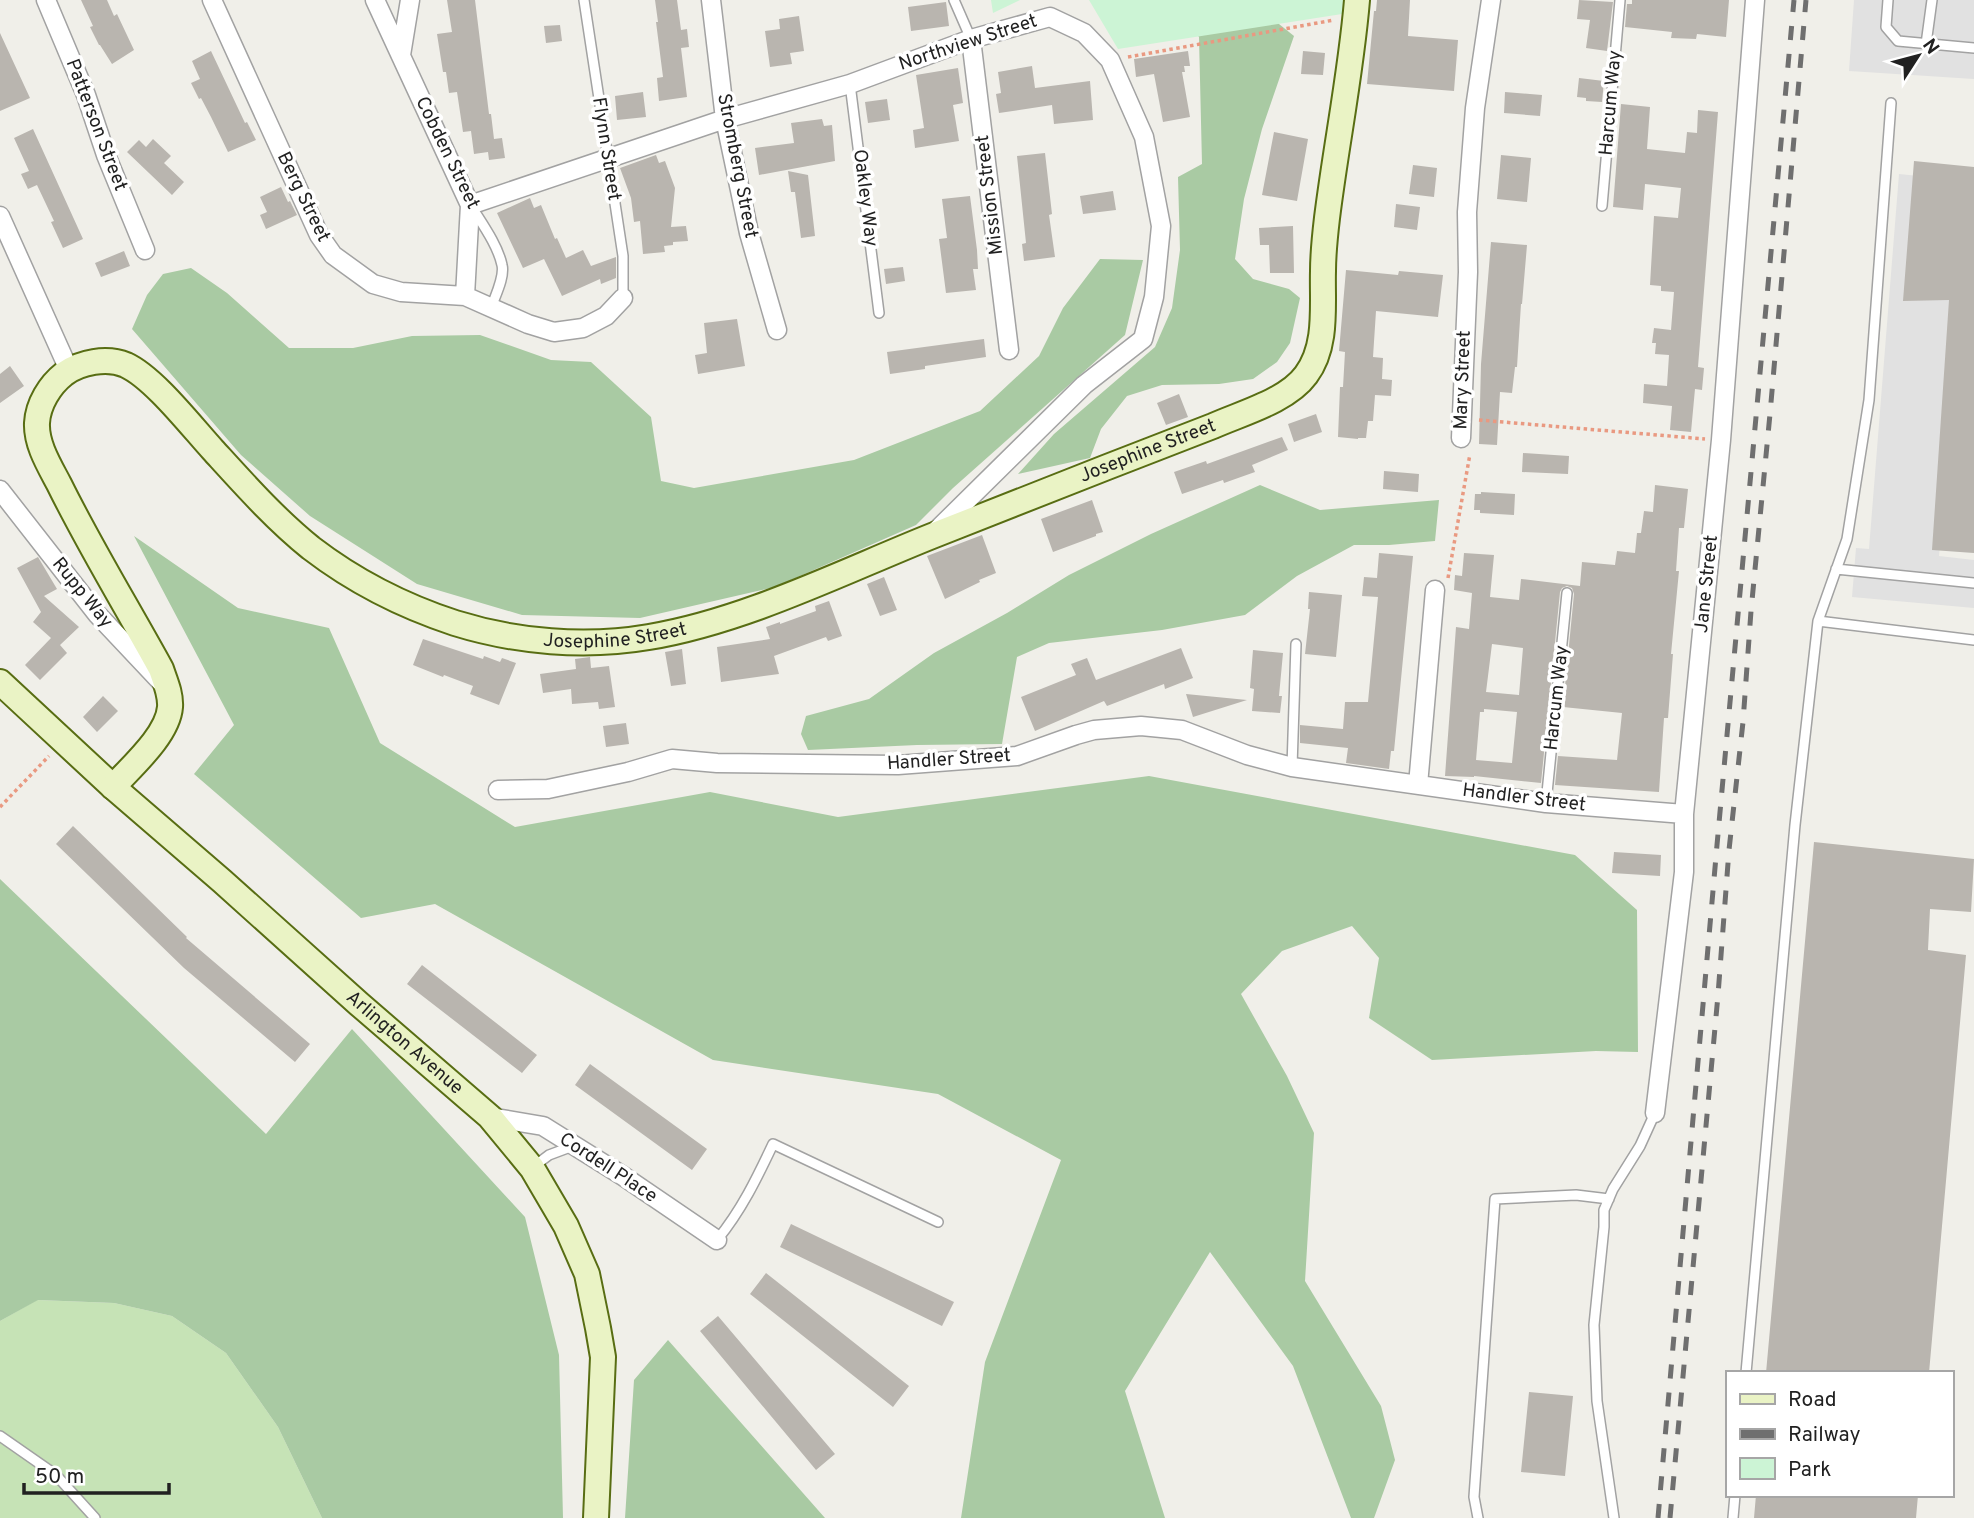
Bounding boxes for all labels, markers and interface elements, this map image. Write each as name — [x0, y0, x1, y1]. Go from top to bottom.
street label: Northview Street — [896, 9, 1040, 77]
north arrow — [1883, 21, 1953, 91]
text: N — [1916, 35, 1944, 60]
street label: Harcum Way — [1594, 49, 1628, 157]
street label: Patterson Street — [60, 56, 132, 194]
street label: Stromberg Street — [711, 92, 763, 240]
street label: Cobden Street — [409, 93, 485, 213]
street label: Flynn Street — [586, 96, 626, 202]
street label: Mission Street — [971, 134, 1009, 256]
street label: Berg Street — [271, 148, 335, 246]
street label: Oakley Way — [847, 148, 883, 248]
street label: Mary Street — [1449, 330, 1477, 430]
street label: Josephine Street — [1076, 414, 1219, 489]
street label: Jane Street — [1690, 534, 1724, 634]
street label: Rupp Way — [46, 553, 118, 633]
street label: Josephine Street — [542, 618, 689, 655]
street label: Harcum Way — [1540, 644, 1574, 752]
street label: Handler Street — [886, 744, 1012, 776]
street label: Handler Street — [1461, 779, 1587, 817]
street label: Arlington Avenue — [341, 986, 468, 1100]
street label: Cordell Place — [554, 1127, 662, 1209]
legend — [1726, 1371, 1953, 1497]
text: Road — [1788, 1387, 1837, 1414]
text: Railway — [1788, 1422, 1861, 1449]
scale bar — [24, 1452, 170, 1496]
text: Park — [1788, 1457, 1831, 1484]
text: 50 m — [35, 1464, 84, 1491]

